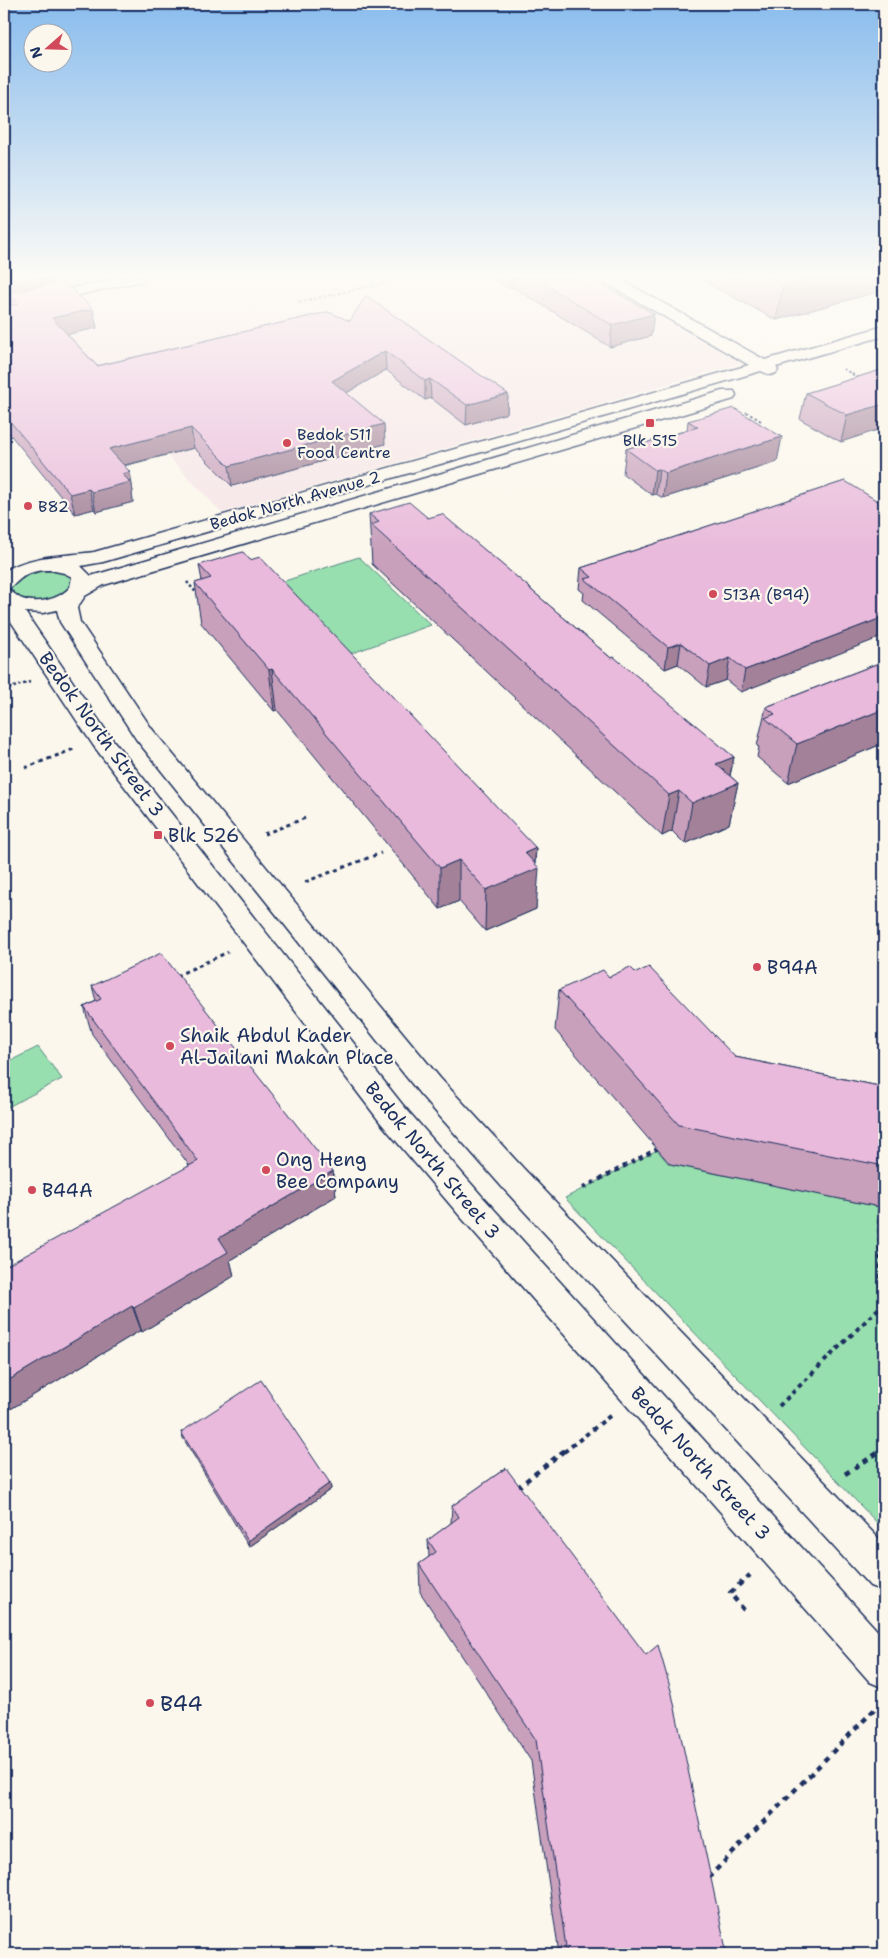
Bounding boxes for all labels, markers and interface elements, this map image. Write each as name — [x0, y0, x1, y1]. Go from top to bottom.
north arrow — [22, 22, 72, 72]
text: N — [25, 44, 46, 61]
marker: Blk 515 — [644, 417, 656, 429]
place label: Bedok 511 Food Centre — [297, 424, 391, 463]
place label: Blk 515 — [623, 430, 677, 451]
marker: Bedok 511 Food Centre — [281, 437, 293, 449]
street label: Bedok North Avenue 2 — [208, 466, 383, 535]
place label: B82 — [38, 496, 69, 517]
marker: B82 — [22, 500, 34, 512]
place label: 513A (B94) — [723, 584, 809, 605]
marker: 513A (B94) — [707, 588, 719, 600]
street label: Bedok North Street 3 — [33, 647, 170, 822]
place label: Blk 526 — [168, 823, 239, 848]
marker: Blk 526 — [152, 829, 164, 841]
place label: B94A — [767, 955, 818, 980]
marker: B94A — [751, 961, 763, 973]
place label: Shaik Abdul Kader Al-Jailani Makan Place — [180, 1023, 394, 1070]
marker: Shaik Abdul Kader Al-Jailani Makan Place — [164, 1040, 176, 1052]
street label: Bedok North Street 3 — [359, 1076, 506, 1244]
place label: Ong Heng Bee Company — [276, 1147, 399, 1194]
marker: Ong Heng Bee Company — [260, 1164, 272, 1176]
place label: B44A — [42, 1178, 93, 1203]
marker: B44A — [26, 1184, 38, 1196]
street label: Bedok North Street 3 — [625, 1381, 776, 1545]
place label: B44 — [160, 1689, 203, 1718]
marker: B44 — [144, 1697, 156, 1709]

